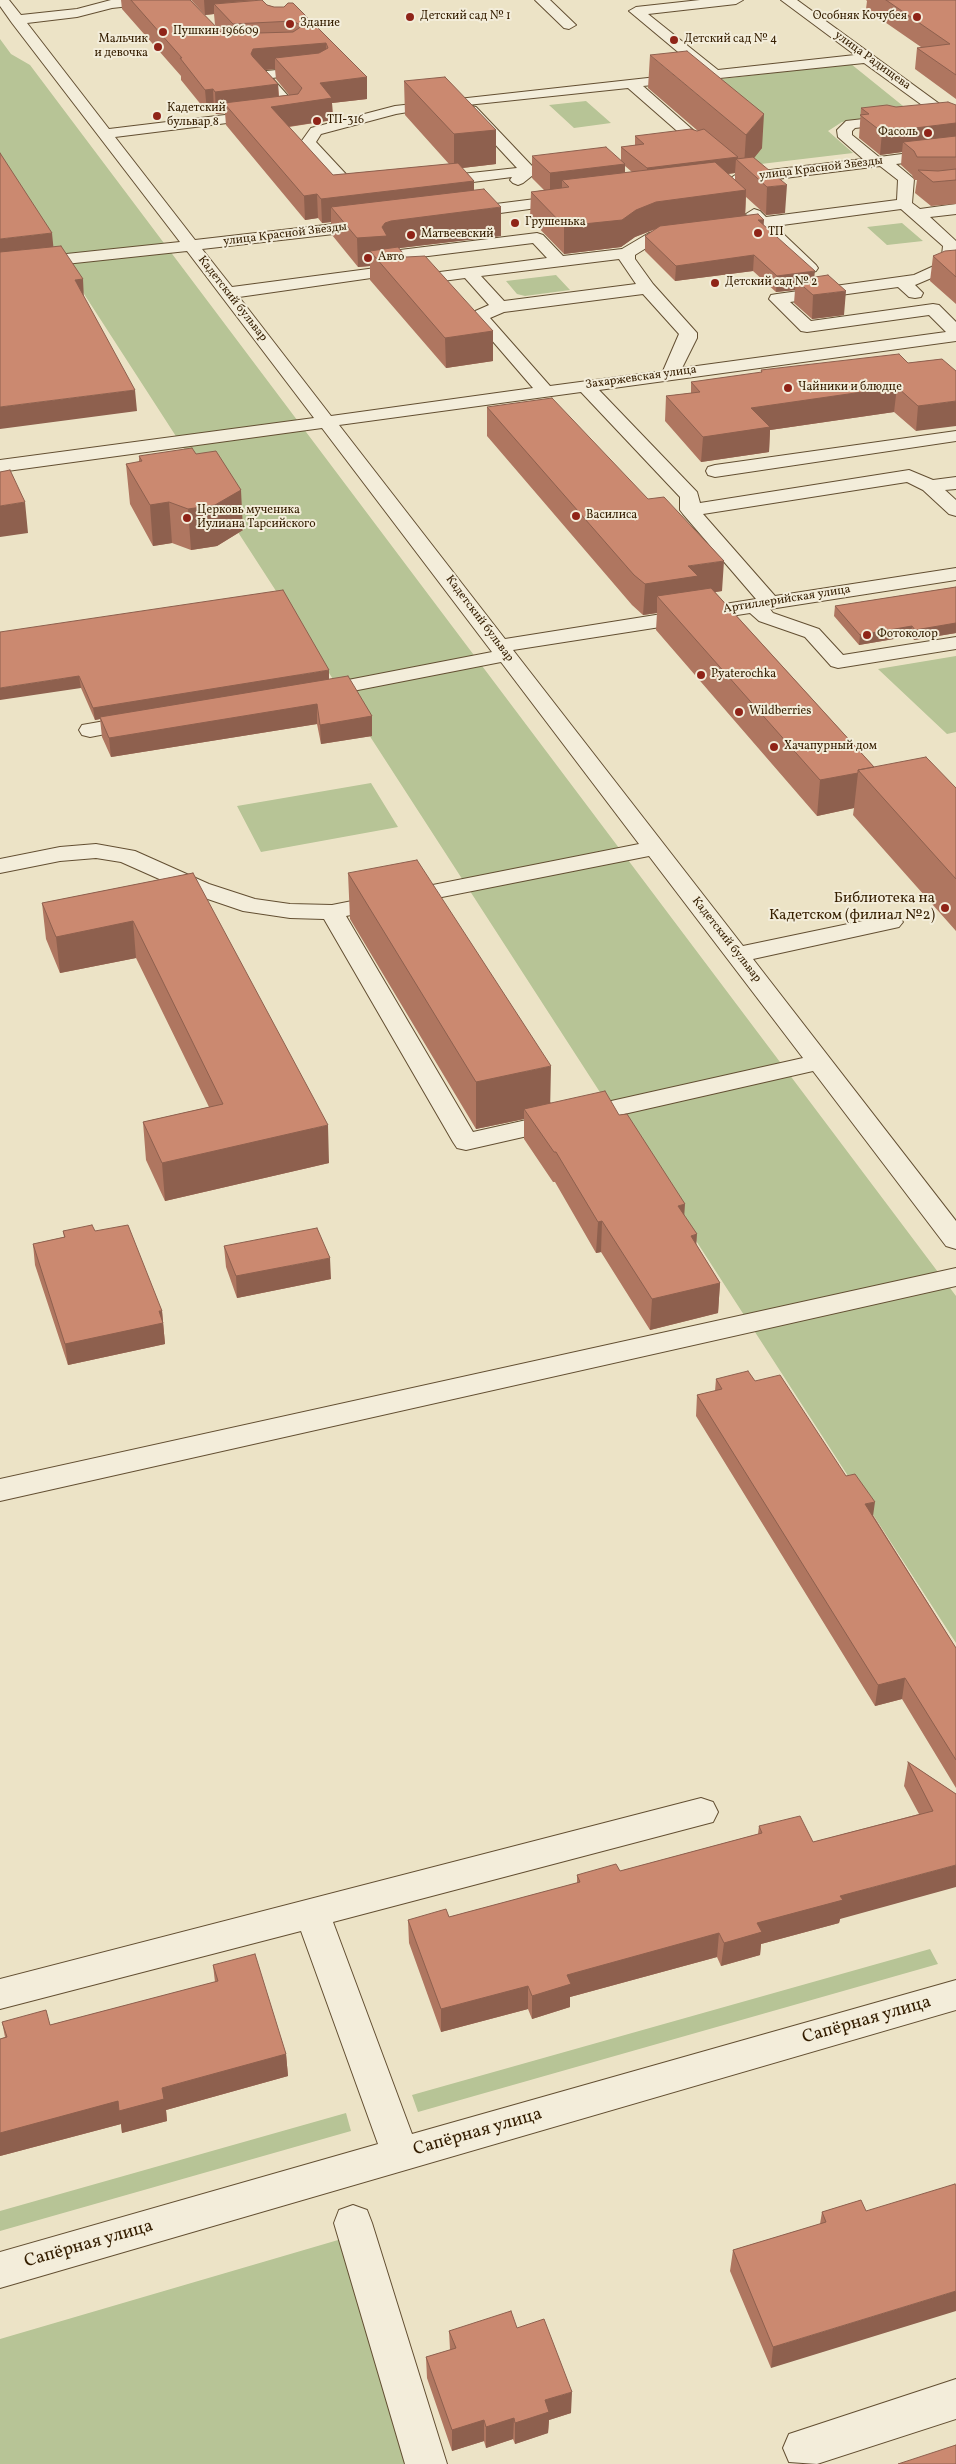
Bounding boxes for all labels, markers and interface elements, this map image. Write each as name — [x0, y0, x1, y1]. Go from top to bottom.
place label: Детский сад № 1 — [420, 10, 511, 24]
place label: Особняк Кочубея — [813, 10, 907, 24]
marker: Детский сад № 1 — [404, 11, 416, 23]
marker: Особняк Кочубея — [911, 11, 923, 23]
place label: Здание — [300, 17, 340, 31]
marker: Здание — [284, 18, 296, 30]
place label: Пушкин 196609 — [173, 25, 258, 39]
marker: Пушкин 196609 — [157, 26, 169, 38]
street label: улица Радищева — [831, 28, 913, 94]
place label: Мальчик и девочка — [95, 33, 148, 61]
place label: Детский сад № 4 — [684, 33, 777, 47]
marker: Детский сад № 4 — [668, 34, 680, 46]
marker: Мальчик и девочка — [152, 41, 164, 53]
place label: Кадетский бульвар 8 — [167, 102, 226, 130]
marker: Кадетский бульвар 8 — [151, 110, 163, 122]
place label: ТП-316 — [327, 114, 364, 128]
marker: ТП-316 — [311, 115, 323, 127]
place label: Фасоль — [878, 126, 918, 140]
marker: Фасоль — [922, 127, 934, 139]
street label: улица Красной Звезды — [758, 154, 884, 184]
place label: Грушенька — [525, 216, 586, 230]
marker: Грушенька — [509, 217, 521, 229]
street label: улица Красной Звезды — [222, 220, 348, 250]
place label: ТП — [768, 226, 784, 240]
marker: ТП — [752, 227, 764, 239]
place label: Матвеевский — [421, 228, 494, 242]
marker: Матвеевский — [405, 229, 417, 241]
place label: Авто — [378, 251, 405, 265]
marker: Авто — [362, 252, 374, 264]
street label: Кадетский бульвар — [194, 253, 270, 345]
place label: Детский сад № 2 — [725, 276, 817, 290]
marker: Детский сад № 2 — [709, 277, 721, 289]
street label: Захаржевская улица — [584, 363, 698, 393]
place label: Чайники и блюдце — [798, 381, 902, 395]
marker: Чайники и блюдце — [782, 382, 794, 394]
place label: Церковь мученика Иулиана Тарсийского — [197, 504, 316, 532]
place label: Василиса — [586, 509, 637, 523]
marker: Василиса — [570, 510, 582, 522]
marker: Церковь мученика Иулиана Тарсийского — [181, 512, 193, 524]
street label: Кадетский бульвар — [442, 573, 516, 665]
street label: Артиллерийская улица — [722, 583, 852, 617]
place label: Фотоколор — [877, 628, 938, 642]
marker: Фотоколор — [861, 629, 873, 641]
place label: Pyaterochka — [711, 668, 776, 682]
marker: Pyaterochka — [695, 669, 707, 681]
place label: Wildberries — [749, 705, 811, 719]
marker: Wildberries — [733, 706, 745, 718]
place label: Хачапурный дом — [784, 740, 877, 754]
marker: Хачапурный дом — [768, 741, 780, 753]
place label: Библиотека на Кадетском (филиал №2) — [769, 890, 935, 925]
street label: Кадетский бульвар — [688, 894, 764, 986]
marker: Библиотека на Кадетском (филиал №2) — [939, 902, 951, 914]
street label: Сапёрная улица — [800, 1992, 934, 2050]
street label: Сапёрная улица — [411, 2104, 545, 2162]
street label: Сапёрная улица — [22, 2216, 156, 2274]

